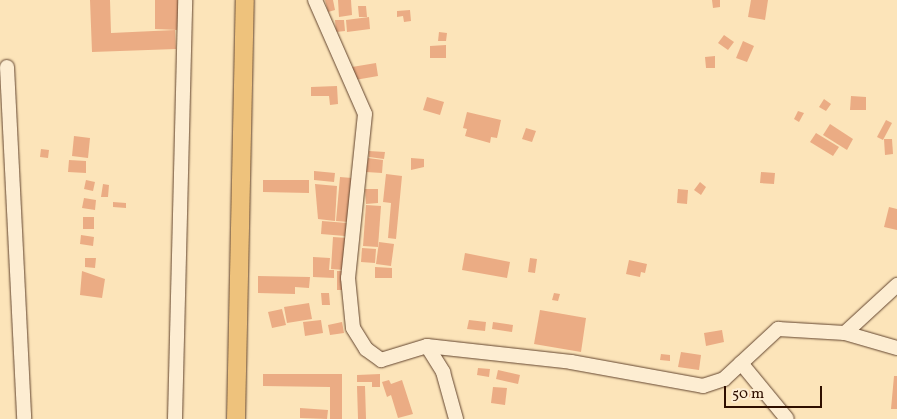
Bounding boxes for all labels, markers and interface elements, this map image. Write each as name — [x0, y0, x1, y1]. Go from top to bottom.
scale bar — [727, 376, 824, 408]
text: 50 m — [732, 384, 764, 405]

